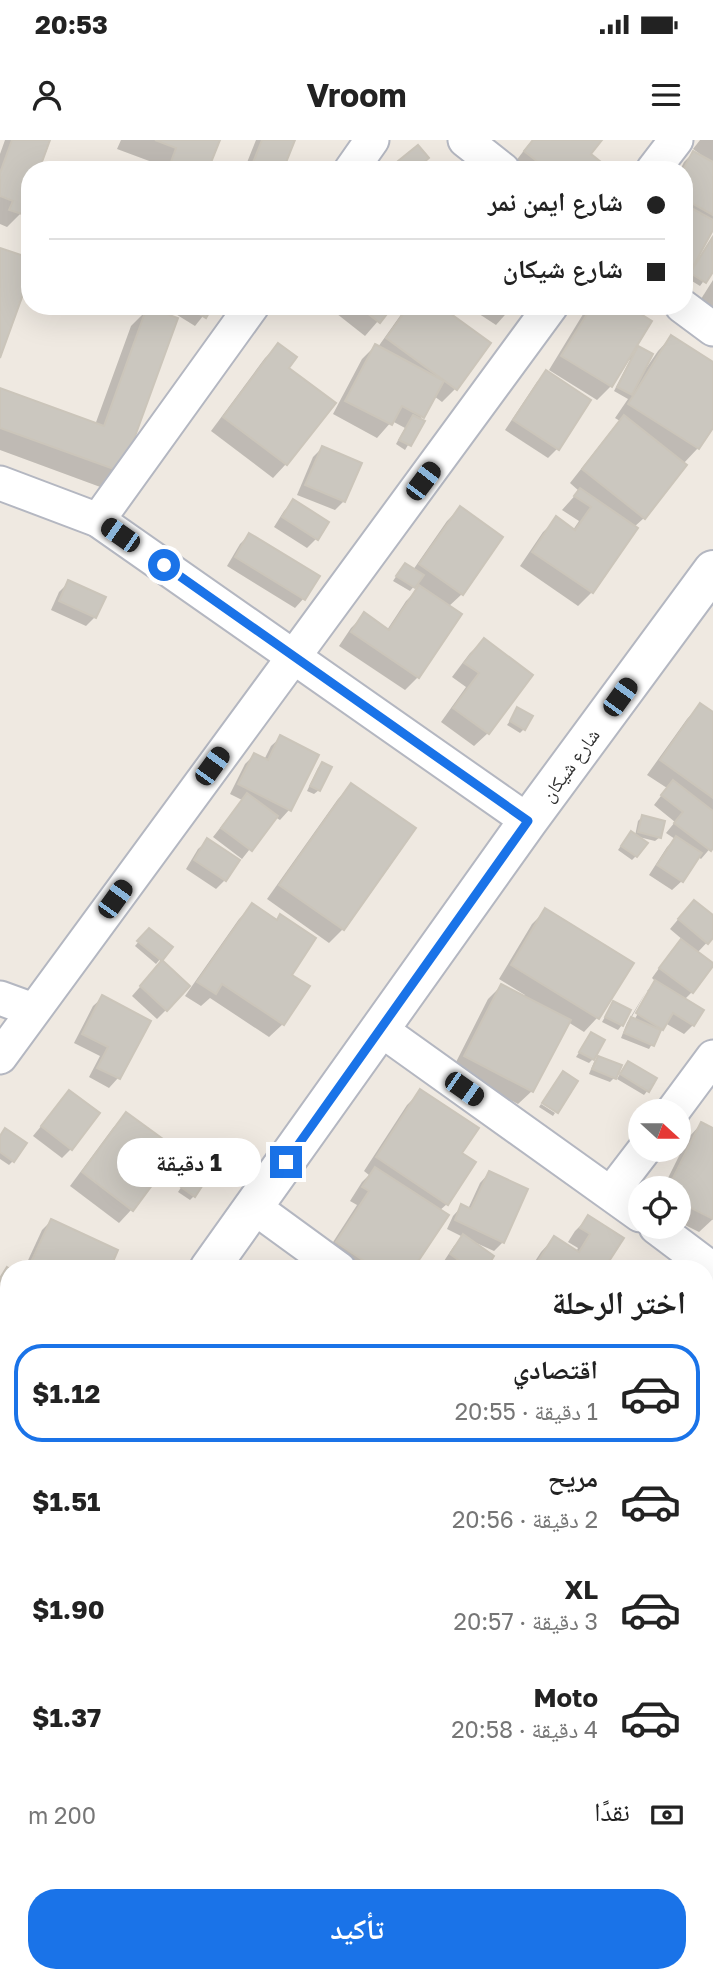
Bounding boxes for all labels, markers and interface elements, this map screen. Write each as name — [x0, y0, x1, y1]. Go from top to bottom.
text: 20:53 — [35, 9, 108, 40]
icon: person — [28, 76, 66, 114]
text: Vroom — [307, 76, 407, 114]
icon: menu — [647, 76, 685, 114]
text: شارع ايمن نمر — [488, 186, 623, 217]
text: شارع شيكان — [502, 253, 623, 284]
car — [402, 458, 445, 504]
car — [97, 514, 144, 556]
route start — [148, 549, 180, 581]
car — [600, 674, 641, 720]
street label: شارع شيكان — [535, 724, 605, 806]
car — [192, 743, 233, 789]
car — [95, 876, 136, 922]
car — [441, 1068, 488, 1110]
north arrow — [628, 1099, 691, 1162]
map controls — [628, 1099, 691, 1239]
callout: 1 دقيقة — [118, 1138, 262, 1186]
route end — [270, 1146, 302, 1178]
text: 1 دقيقة — [156, 1148, 222, 1176]
button: locate — [628, 1176, 691, 1239]
text: اختر الرحلة — [552, 1283, 686, 1321]
text: اقتصادي — [513, 1354, 598, 1385]
icon: car — [619, 1362, 682, 1425]
text: $1.12 — [32, 1378, 100, 1409]
text: 1 دقيقة · 20:55 — [455, 1397, 598, 1425]
text: مريح — [548, 1462, 598, 1493]
icon: car — [619, 1470, 682, 1533]
text: $1.51 — [32, 1486, 100, 1517]
text: 2 دقيقة · 20:56 — [452, 1505, 598, 1533]
text: XL — [564, 1574, 598, 1605]
icon: car — [619, 1578, 682, 1641]
text: $1.90 — [32, 1594, 105, 1625]
text: 3 دقيقة · 20:57 — [454, 1607, 598, 1635]
text: Moto — [533, 1682, 598, 1713]
icon: car — [619, 1686, 682, 1749]
text: $1.37 — [32, 1702, 101, 1733]
text: 4 دقيقة · 20:58 — [451, 1715, 598, 1743]
text: نقدًا — [594, 1796, 630, 1827]
icon: cash — [648, 1796, 686, 1834]
text: 200 m — [28, 1801, 96, 1829]
button: تأكيد — [28, 1889, 686, 1969]

